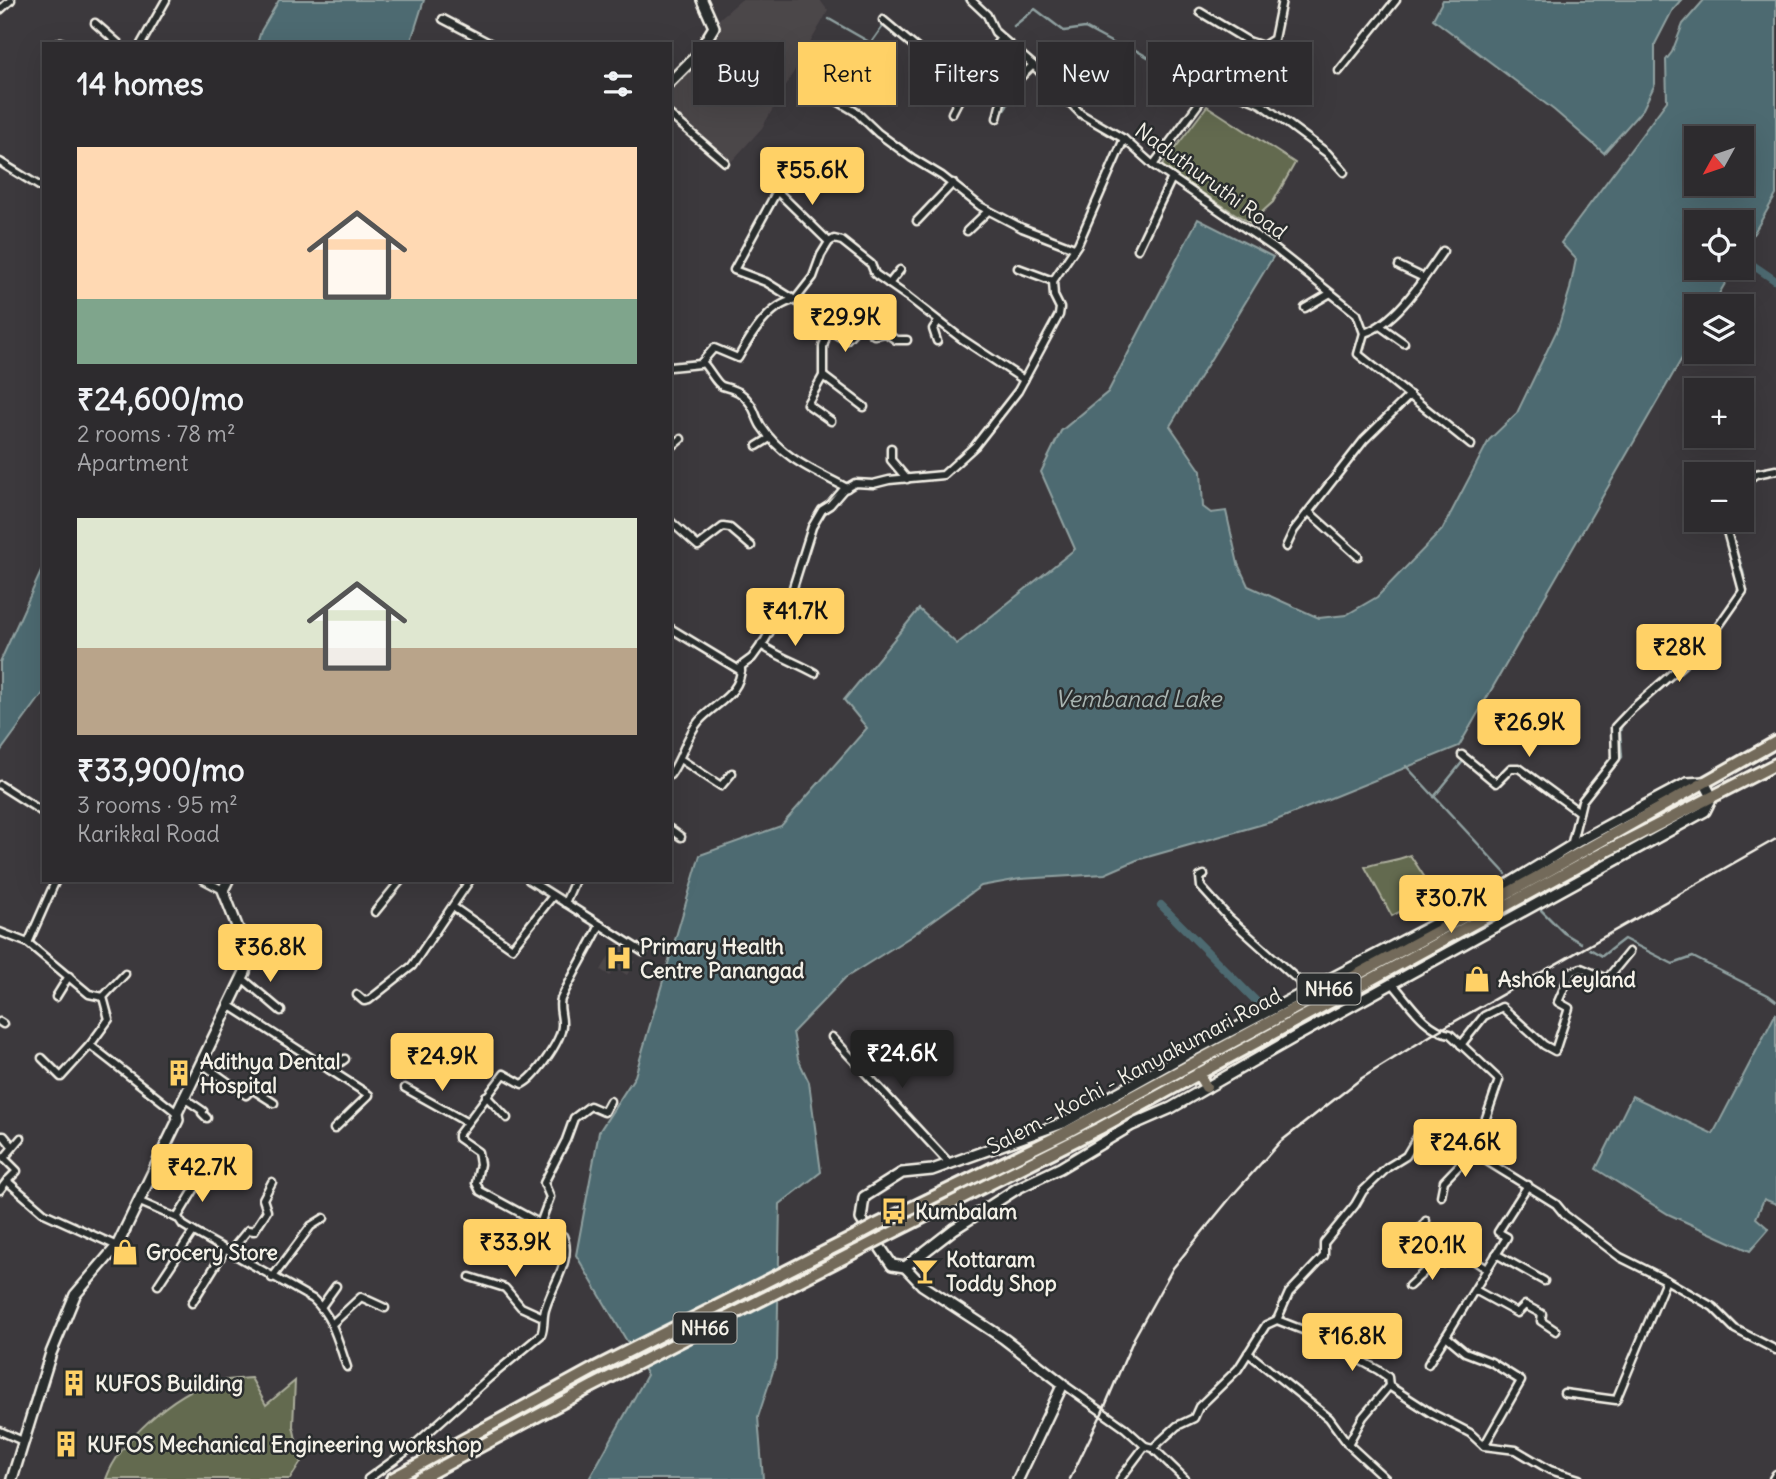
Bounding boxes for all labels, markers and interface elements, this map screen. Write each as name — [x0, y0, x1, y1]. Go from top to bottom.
chip: Buy — [693, 42, 784, 105]
chip: Rent — [798, 42, 896, 105]
chip: Filters — [910, 42, 1024, 105]
chip: New — [1038, 42, 1134, 105]
chip: Apartment — [1148, 42, 1312, 105]
text: 14 homes — [77, 65, 204, 103]
icon: filters — [599, 65, 637, 103]
street label: Naduthuruthi Road — [1130, 117, 1292, 245]
north arrow — [1684, 126, 1754, 196]
map controls — [1684, 126, 1754, 532]
pin: ₹55.6K — [755, 148, 869, 207]
text: ₹55.6K — [776, 155, 848, 184]
icon: home — [294, 192, 420, 318]
button: locate — [1684, 210, 1754, 280]
pin: ₹29.9K — [788, 294, 902, 354]
button: layers — [1684, 294, 1754, 364]
text: ₹29.9K — [810, 302, 880, 331]
button: + — [1684, 378, 1754, 448]
text: ₹24,600/mo — [77, 380, 244, 418]
text: 2 rooms · 78 m² — [77, 419, 236, 448]
text: Apartment — [77, 448, 189, 477]
button: − — [1684, 462, 1754, 532]
icon: home — [294, 563, 420, 689]
pin: ₹41.7K — [738, 588, 852, 648]
text: ₹41.7K — [762, 596, 828, 625]
pin: ₹28K — [1638, 624, 1720, 684]
text: ₹28K — [1652, 632, 1706, 661]
water label: Vembanad Lake — [1055, 684, 1223, 713]
pin: ₹26.9K — [1472, 700, 1586, 759]
text: ₹26.9K — [1493, 707, 1565, 736]
text: ₹33,900/mo — [77, 751, 245, 789]
text: 3 rooms · 95 m² — [77, 790, 238, 819]
text: Karikkal Road — [77, 819, 220, 848]
pin: ₹30.7K — [1394, 876, 1508, 935]
text: ₹30.7K — [1415, 883, 1487, 912]
pin: ₹36.8K — [213, 925, 327, 984]
text: ₹36.8K — [234, 932, 306, 961]
place label: Primary Health Centre Panangad — [640, 933, 805, 984]
hospital icon: Primary Health Centre Panangad — [604, 943, 634, 973]
shop icon: Ashok Leyland — [1462, 964, 1492, 994]
place label: Ashok Leyland — [1498, 966, 1637, 993]
road number: NH66 — [1298, 973, 1360, 1004]
street label: Salem - Kochi - Kanyakumari Road — [982, 982, 1286, 1160]
pin: ₹24.6K — [845, 1030, 959, 1090]
pin: ₹24.9K — [385, 1034, 499, 1093]
text: ₹24.6K — [867, 1038, 937, 1067]
text: ₹24.9K — [407, 1041, 477, 1070]
place label: Adithya Dental Hospital — [200, 1048, 341, 1099]
building icon: Adithya Dental Hospital — [164, 1058, 194, 1088]
pin: ₹24.6K — [1408, 1120, 1522, 1179]
text: ₹24.6K — [1430, 1127, 1500, 1156]
pin: ₹42.7K — [145, 1144, 259, 1204]
text: ₹42.7K — [167, 1152, 237, 1181]
bus stop icon: Kumbalam — [879, 1196, 909, 1226]
place label: Kumbalam — [915, 1198, 1018, 1225]
pin: ₹33.9K — [458, 1220, 572, 1279]
pin: ₹20.1K — [1375, 1222, 1489, 1282]
text: ₹33.9K — [479, 1227, 551, 1256]
text: ₹20.1K — [1398, 1230, 1466, 1259]
shop icon: Grocery Store — [110, 1237, 140, 1267]
place label: Grocery Store — [146, 1239, 278, 1266]
place label: Kottaram Toddy Shop — [946, 1246, 1057, 1297]
bar icon: Kottaram Toddy Shop — [910, 1256, 940, 1286]
road number: NH66 — [674, 1312, 736, 1344]
pin: ₹16.8K — [1295, 1314, 1409, 1373]
text: ₹16.8K — [1318, 1321, 1386, 1350]
building icon: KUFOS Building — [59, 1368, 89, 1398]
place label: KUFOS Building — [95, 1370, 243, 1397]
building icon: KUFOS Mechanical Engineering workshop — [51, 1429, 81, 1459]
place label: KUFOS Mechanical Engineering workshop — [87, 1431, 482, 1458]

